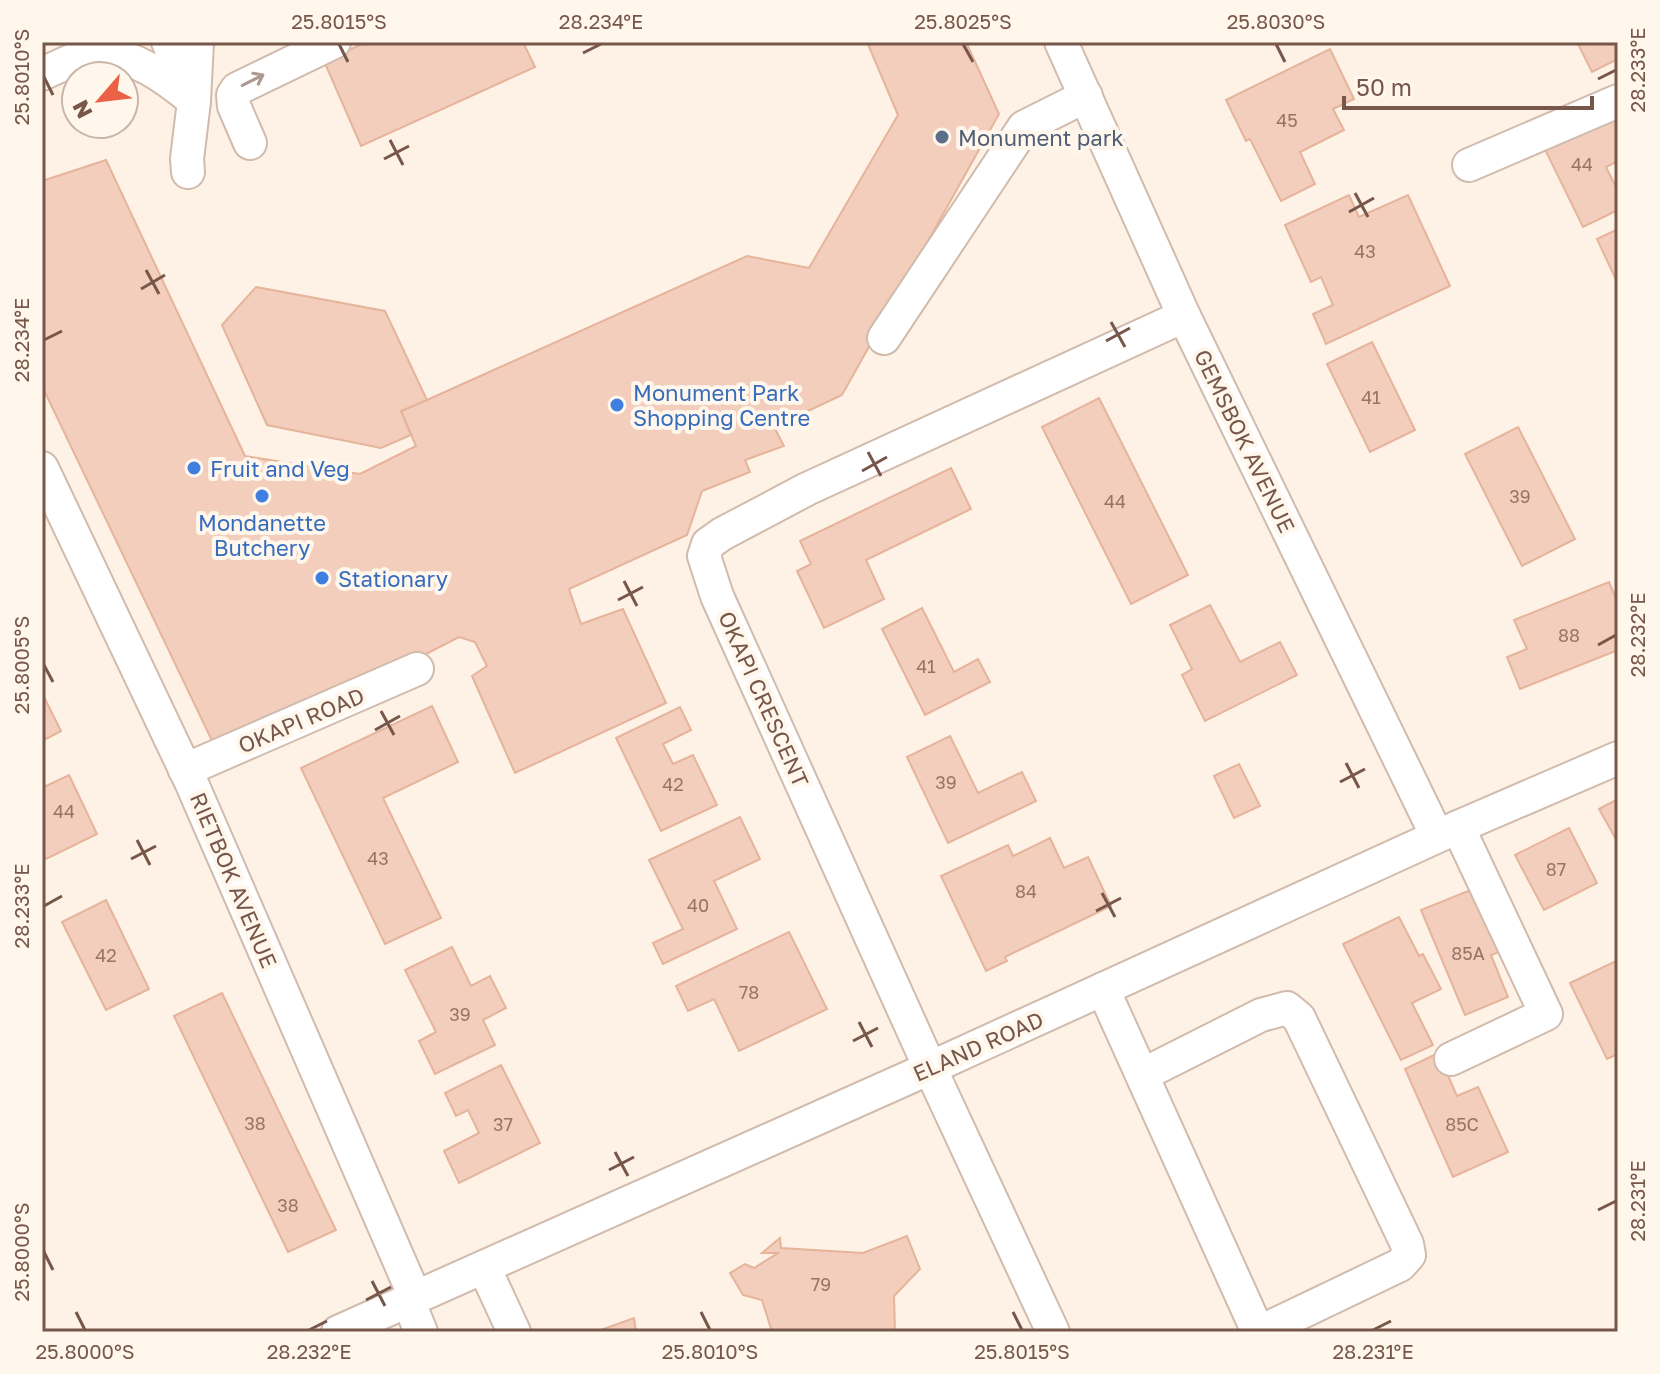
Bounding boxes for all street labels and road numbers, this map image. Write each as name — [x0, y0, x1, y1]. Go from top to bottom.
street label: GEMSBOK AVENUE — [1189, 345, 1301, 537]
street label: OKAPI CRESCENT — [713, 607, 815, 791]
street label: OKAPI ROAD — [234, 681, 368, 759]
street label: RIETBOK AVENUE — [185, 788, 283, 972]
street label: ELAND ROAD — [909, 1005, 1047, 1087]

